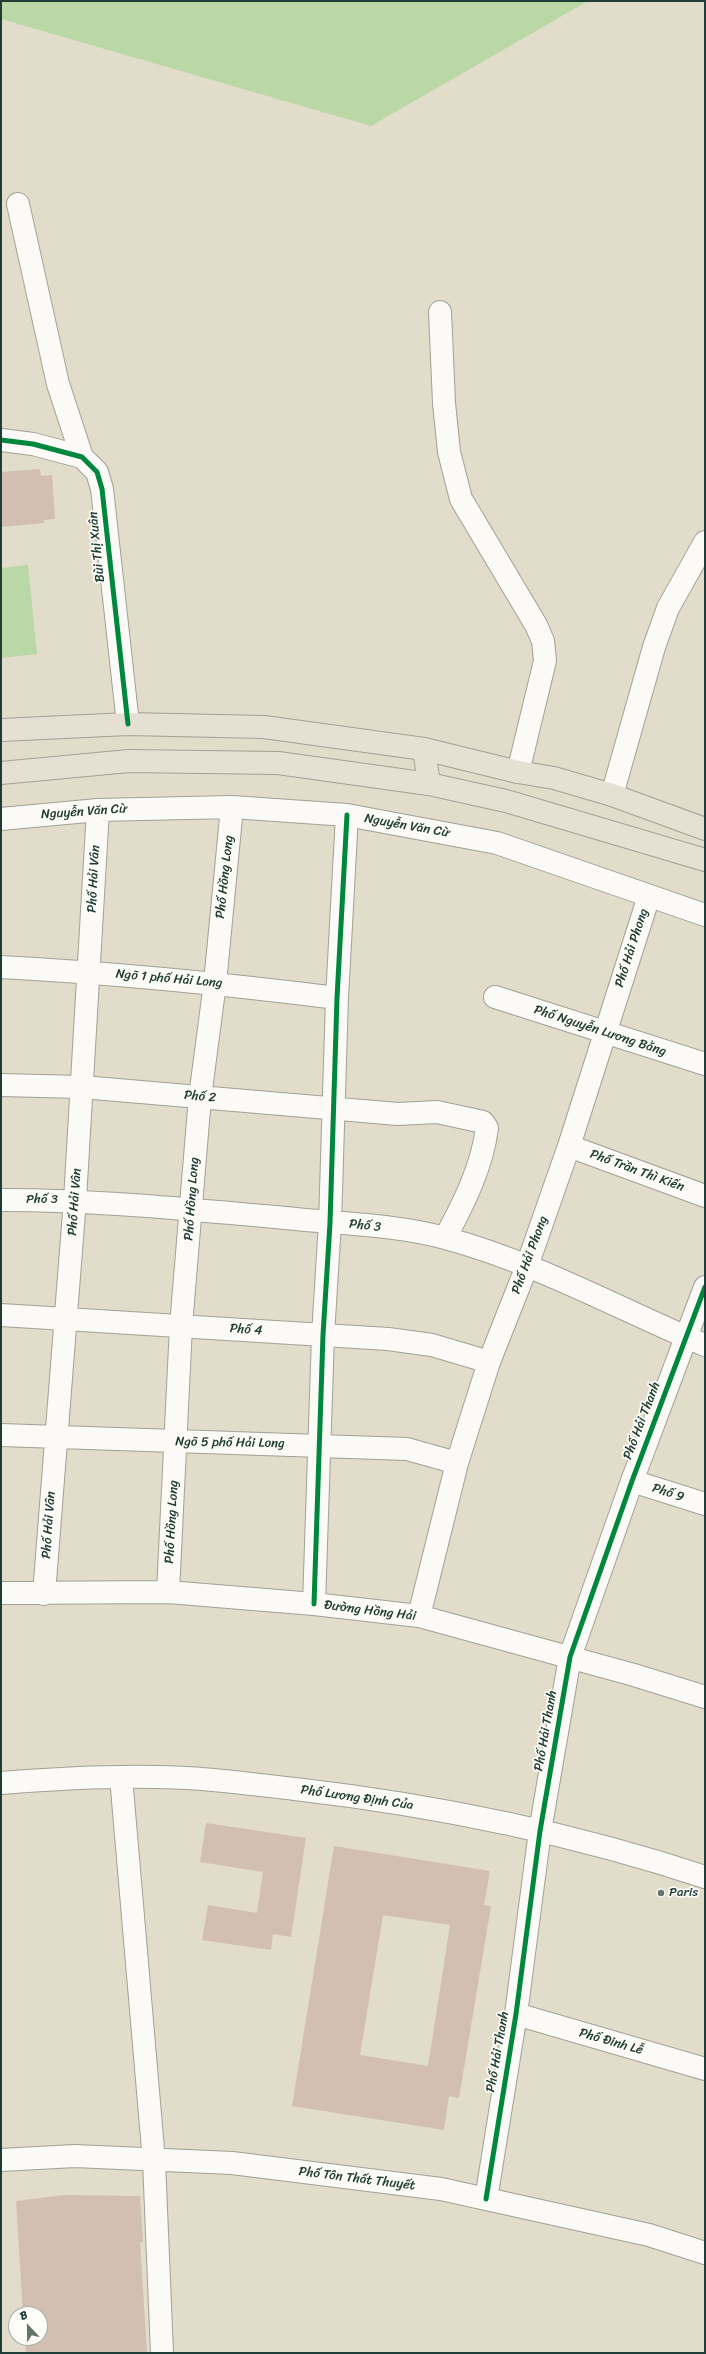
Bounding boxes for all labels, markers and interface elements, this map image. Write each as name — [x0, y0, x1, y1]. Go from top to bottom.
street label: Bùi Thị Xuân — [86, 511, 108, 583]
street label: Nguyễn Văn Cừ — [40, 801, 128, 823]
street label: Nguyễn Văn Cừ — [363, 811, 451, 841]
street label: Phố Hồng Long — [213, 835, 237, 919]
street label: Phố Hải Vân — [84, 845, 104, 913]
street label: Phố Hải Phong — [612, 906, 652, 990]
street label: Ngõ 1 phố Hải Long — [115, 967, 223, 991]
street label: Phố Nguyễn Lương Bằng — [532, 1002, 668, 1060]
street label: Phố 2 — [183, 1088, 217, 1106]
street label: Phố Trần Thì Kiến — [588, 1147, 686, 1195]
street label: Phố Hồng Long — [181, 1157, 203, 1241]
street label: Phố Hải Vân — [65, 1168, 85, 1236]
street label: Phố 3 — [26, 1192, 58, 1208]
street label: Phố Hải Phong — [509, 1214, 551, 1296]
street label: Phố 3 — [348, 1217, 382, 1235]
street label: Phố 4 — [229, 1321, 263, 1339]
street label: Phố Hải Thanh — [620, 1380, 664, 1462]
street label: Ngõ 5 phố Hải Long — [175, 1434, 285, 1452]
street label: Phố Hồng Long — [162, 1480, 182, 1564]
street label: Phố 9 — [650, 1481, 686, 1505]
street label: Phố Hải Vân — [39, 1491, 59, 1559]
street label: Đường Hồng Hải — [323, 1598, 417, 1624]
street label: Phố Hải Thanh — [531, 1689, 561, 1773]
street label: Phố Lương Định Của — [300, 1782, 414, 1814]
place label: Paris — [669, 1885, 698, 1901]
marker: Paris — [656, 1888, 666, 1898]
street label: Phố Hải Thanh — [483, 2010, 513, 2094]
street label: Phố Đinh Lễ — [577, 2025, 645, 2059]
street label: Phố Tôn Thất Thuyết — [298, 2164, 416, 2194]
text: B — [17, 2305, 30, 2325]
north arrow — [8, 2306, 48, 2346]

